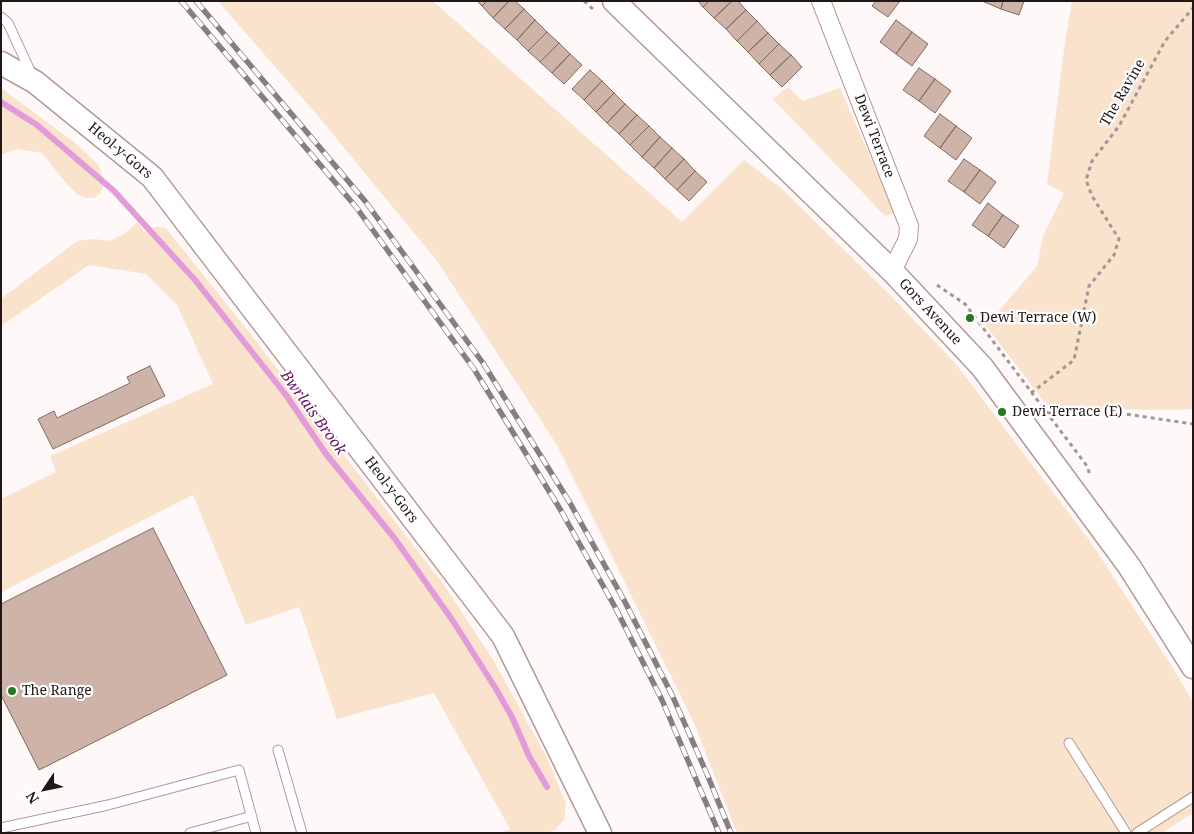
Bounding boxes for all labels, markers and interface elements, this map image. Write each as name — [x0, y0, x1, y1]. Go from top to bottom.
street label: The Ravine — [1097, 56, 1149, 130]
street label: Dewi Terrace — [850, 92, 898, 180]
street label: Heol-y-Gors — [85, 119, 155, 183]
street label: Gors Avenue — [895, 275, 965, 349]
place label: Dewi Terrace (W) — [980, 310, 1096, 326]
marker: Dewi Terrace (W) — [964, 312, 976, 324]
water label: Bwrlais Brook — [276, 367, 350, 459]
place label: Dewi Terrace (E) — [1012, 404, 1122, 420]
marker: Dewi Terrace (E) — [996, 406, 1008, 418]
street label: Heol-y-Gors — [361, 454, 421, 526]
place label: The Range — [22, 683, 92, 699]
marker: The Range — [6, 685, 18, 697]
north arrow — [20, 764, 70, 814]
text: N — [21, 788, 43, 808]

